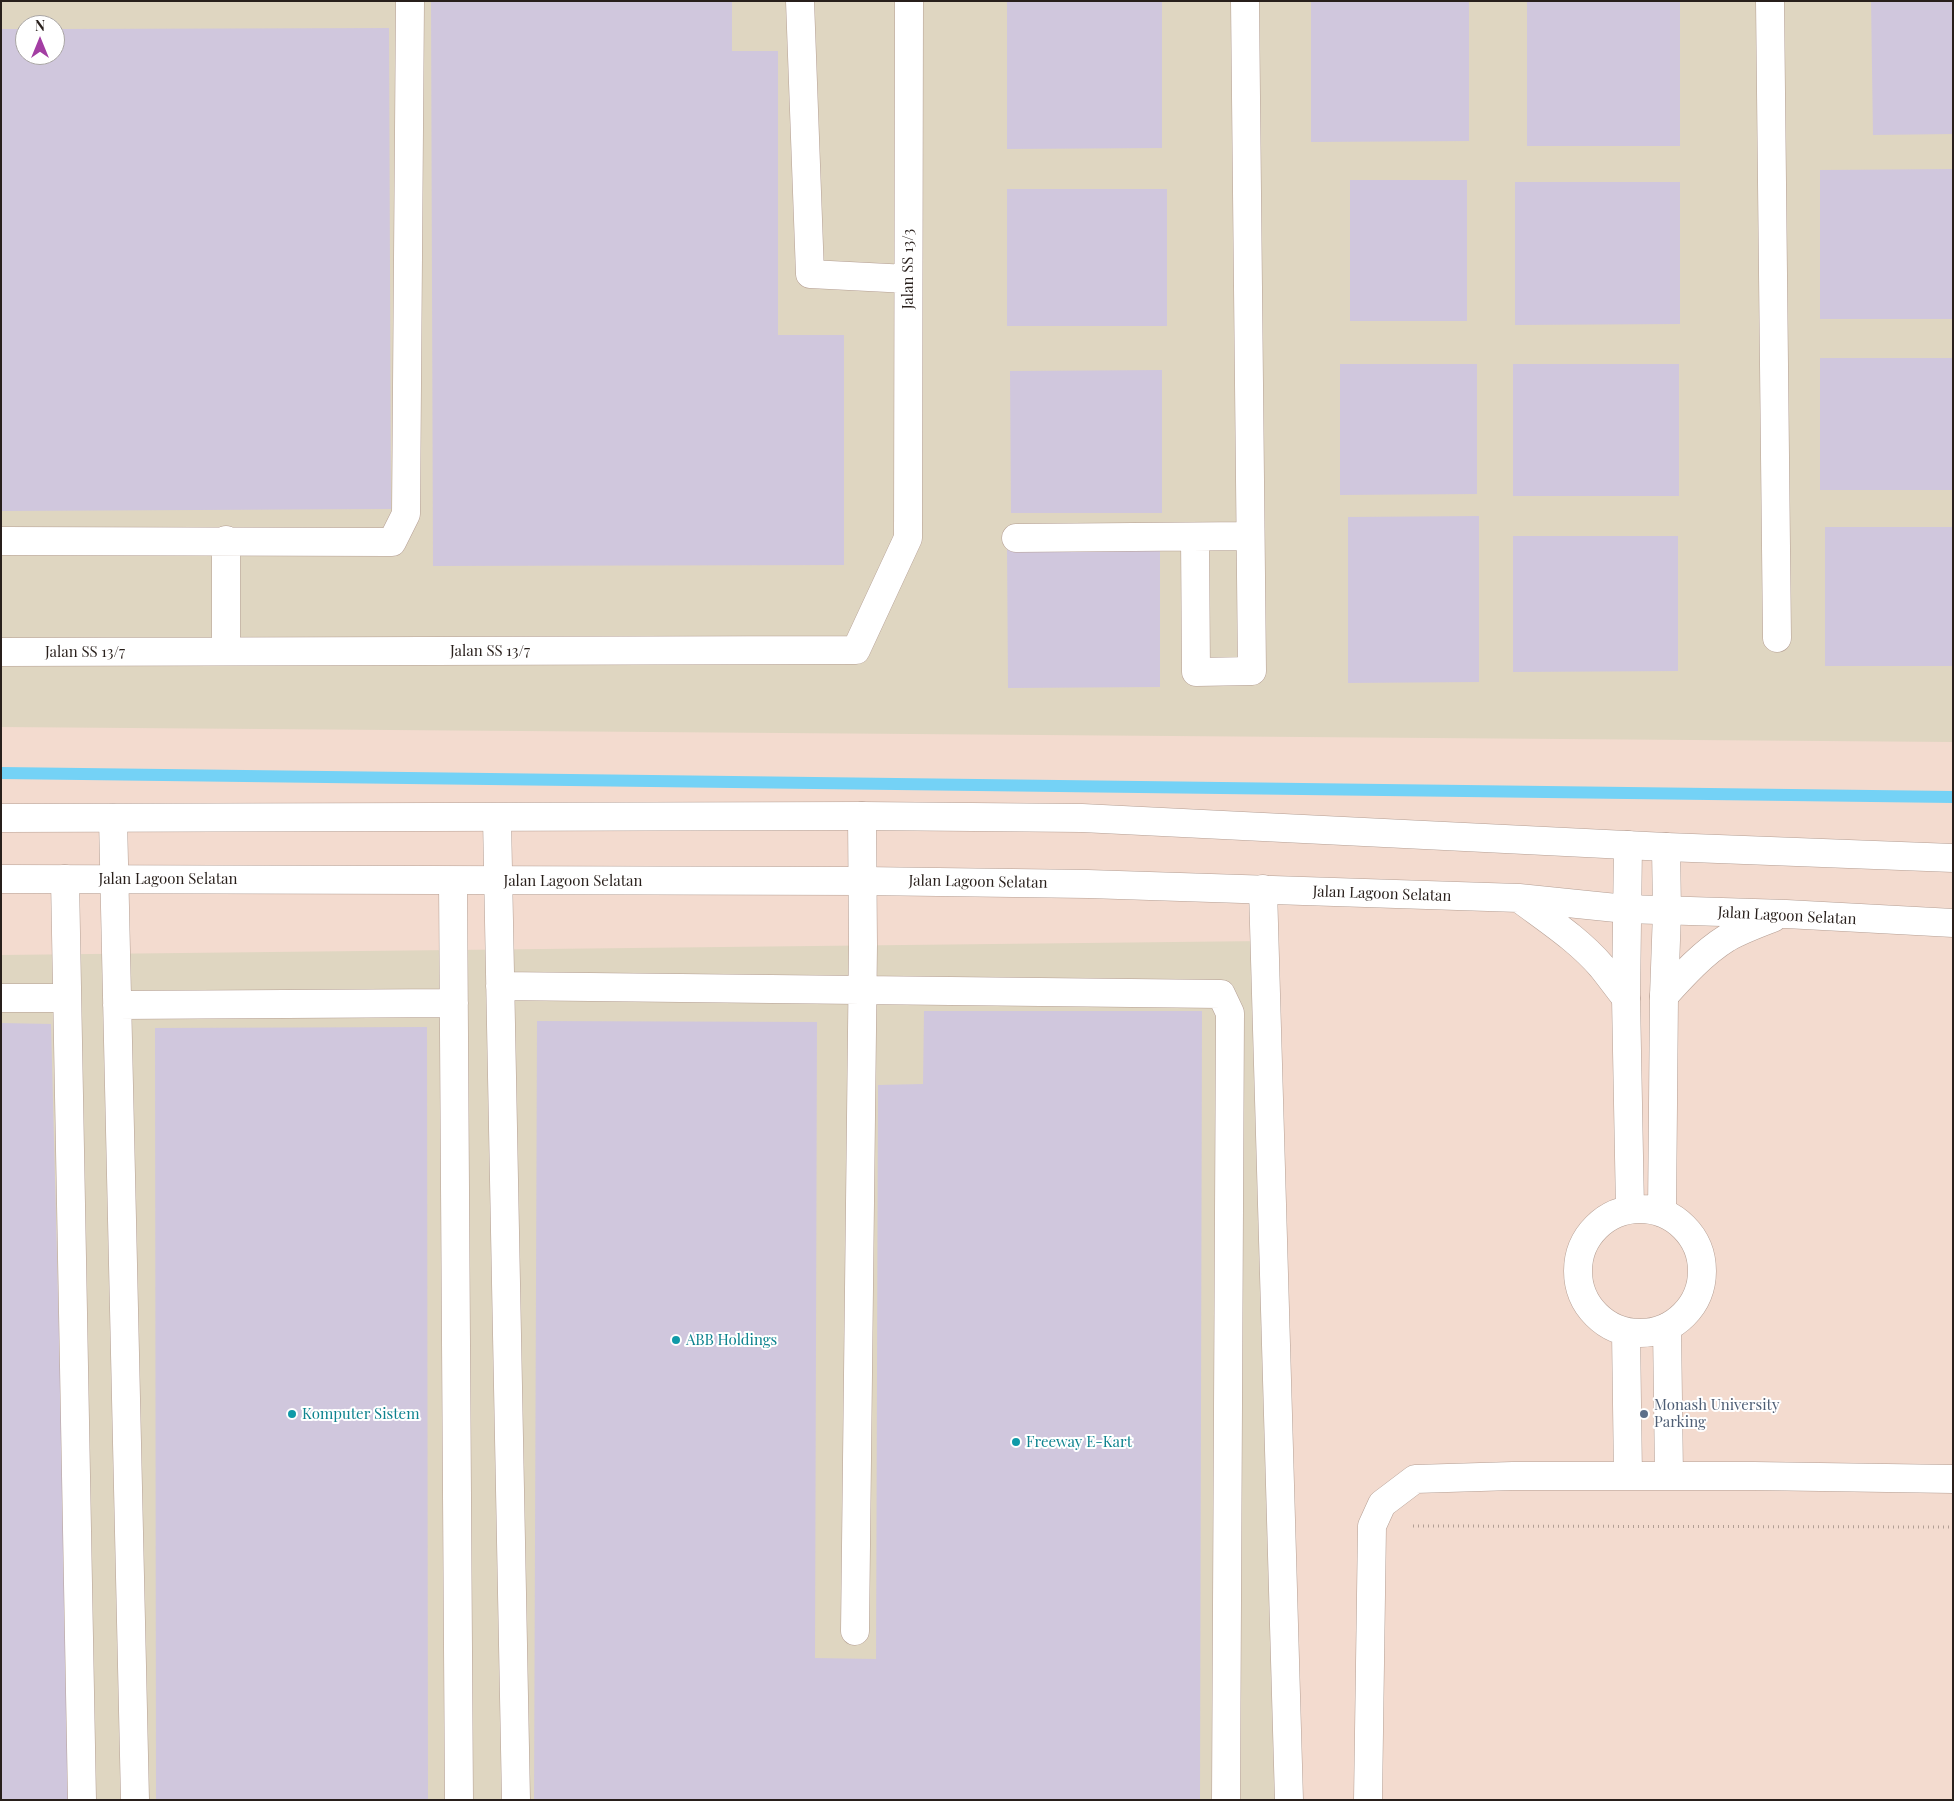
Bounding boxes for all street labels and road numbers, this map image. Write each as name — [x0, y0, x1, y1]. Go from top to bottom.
street label: Jalan SS 13/3 — [899, 229, 917, 309]
street label: Jalan SS 13/7 — [450, 642, 530, 660]
street label: Jalan SS 13/7 — [45, 643, 125, 661]
street label: Jalan Lagoon Selatan — [99, 870, 237, 888]
street label: Jalan Lagoon Selatan — [504, 872, 642, 890]
street label: Jalan Lagoon Selatan — [908, 872, 1048, 892]
street label: Jalan Lagoon Selatan — [1312, 883, 1452, 905]
street label: Jalan Lagoon Selatan — [1717, 903, 1857, 929]

